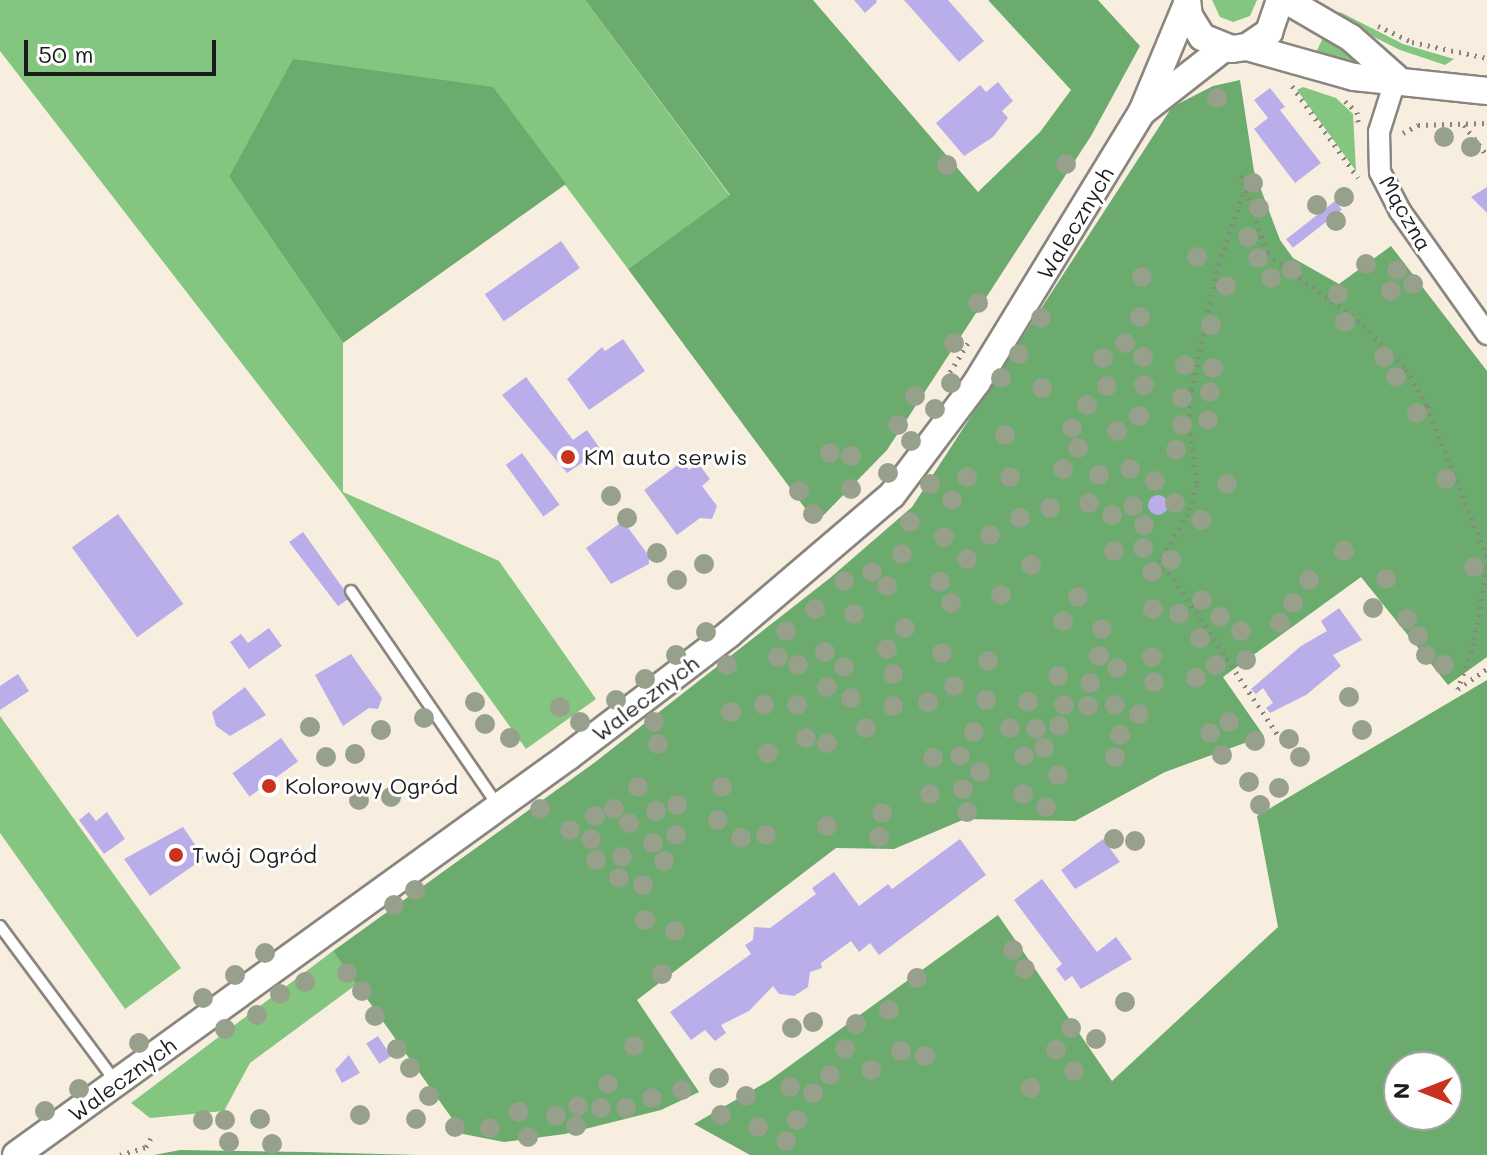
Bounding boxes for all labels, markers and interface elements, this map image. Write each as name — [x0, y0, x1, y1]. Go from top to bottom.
scale bar — [28, 24, 220, 74]
text: 50 m — [38, 38, 94, 69]
street label: Walecznych — [1031, 162, 1119, 284]
street label: Mączna — [1374, 171, 1438, 255]
place label: KM auto serwis — [584, 444, 747, 470]
marker: KM auto serwis — [559, 448, 577, 466]
street label: Walecznych — [587, 649, 703, 747]
place label: Kolorowy Ogród — [285, 773, 458, 799]
marker: Kolorowy Ogród — [260, 777, 278, 795]
place label: Twój Ogród — [192, 842, 317, 868]
marker: Twój Ogród — [167, 846, 185, 864]
street label: Walecznych — [63, 1031, 181, 1127]
north arrow — [1383, 1051, 1463, 1131]
text: N — [1386, 1083, 1415, 1099]

